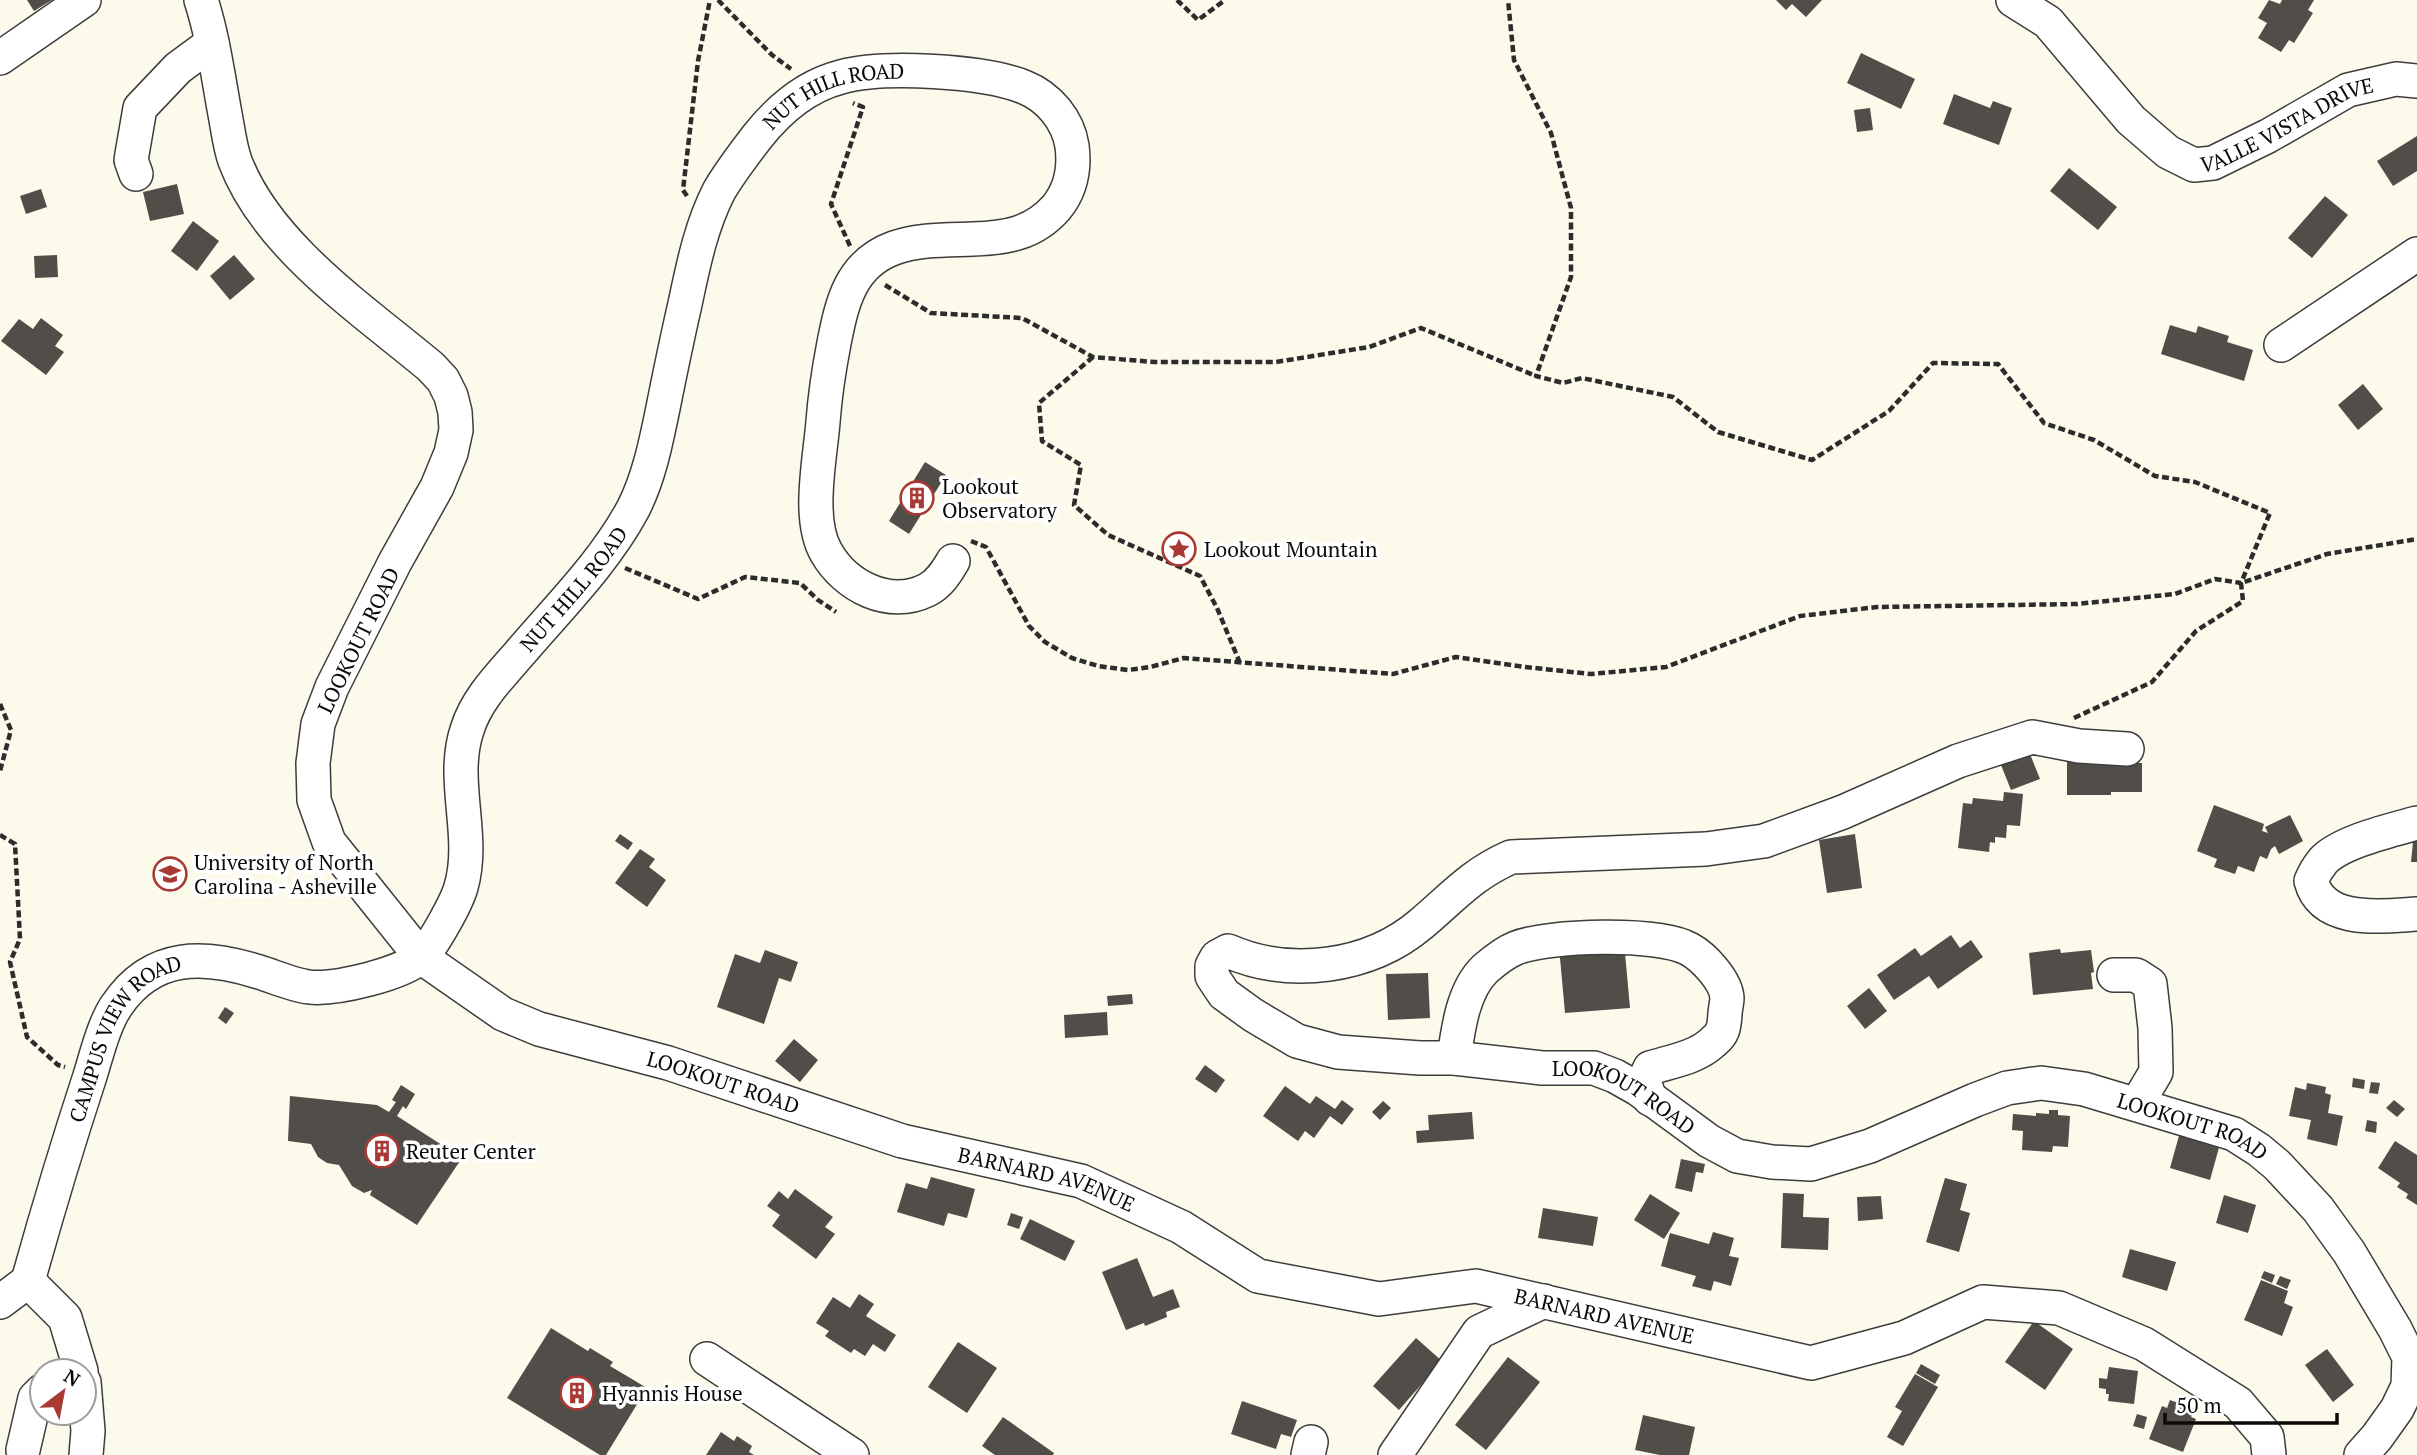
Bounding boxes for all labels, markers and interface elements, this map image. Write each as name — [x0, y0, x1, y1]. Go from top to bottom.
street label: NUT HILL ROAD — [756, 57, 905, 135]
street label: VALLE VISTA DRIVE — [2199, 71, 2376, 178]
place label: Lookout Observatory — [942, 472, 1057, 524]
building icon: Lookout Observatory — [898, 479, 936, 517]
street label: NUT HILL ROAD — [513, 521, 633, 657]
place icon: Lookout Mountain — [1160, 530, 1198, 568]
place label: Lookout Mountain — [1204, 535, 1378, 563]
street label: LOOKOUT ROAD — [311, 562, 405, 718]
place label: University of North Carolina - Asheville — [194, 848, 377, 900]
school or university icon: University of North Carolina - Asheville — [151, 855, 189, 893]
street label: CAMPUS VIEW ROAD — [62, 948, 184, 1126]
street label: LOOKOUT ROAD — [644, 1044, 803, 1120]
street label: LOOKOUT ROAD — [1552, 1054, 1701, 1141]
street label: LOOKOUT ROAD — [2114, 1086, 2274, 1166]
building icon: Reuter Center — [363, 1132, 401, 1170]
place label: Reuter Center — [406, 1137, 536, 1165]
street label: BARNARD AVENUE — [955, 1140, 1140, 1218]
street label: BARNARD AVENUE — [1512, 1281, 1697, 1350]
north arrow — [28, 1357, 98, 1427]
text: N — [60, 1363, 86, 1392]
building icon: Hyannis House — [558, 1374, 596, 1412]
place label: Hyannis House — [602, 1379, 743, 1407]
scale bar — [2165, 1382, 2336, 1426]
text: 50 m — [2176, 1391, 2222, 1419]

